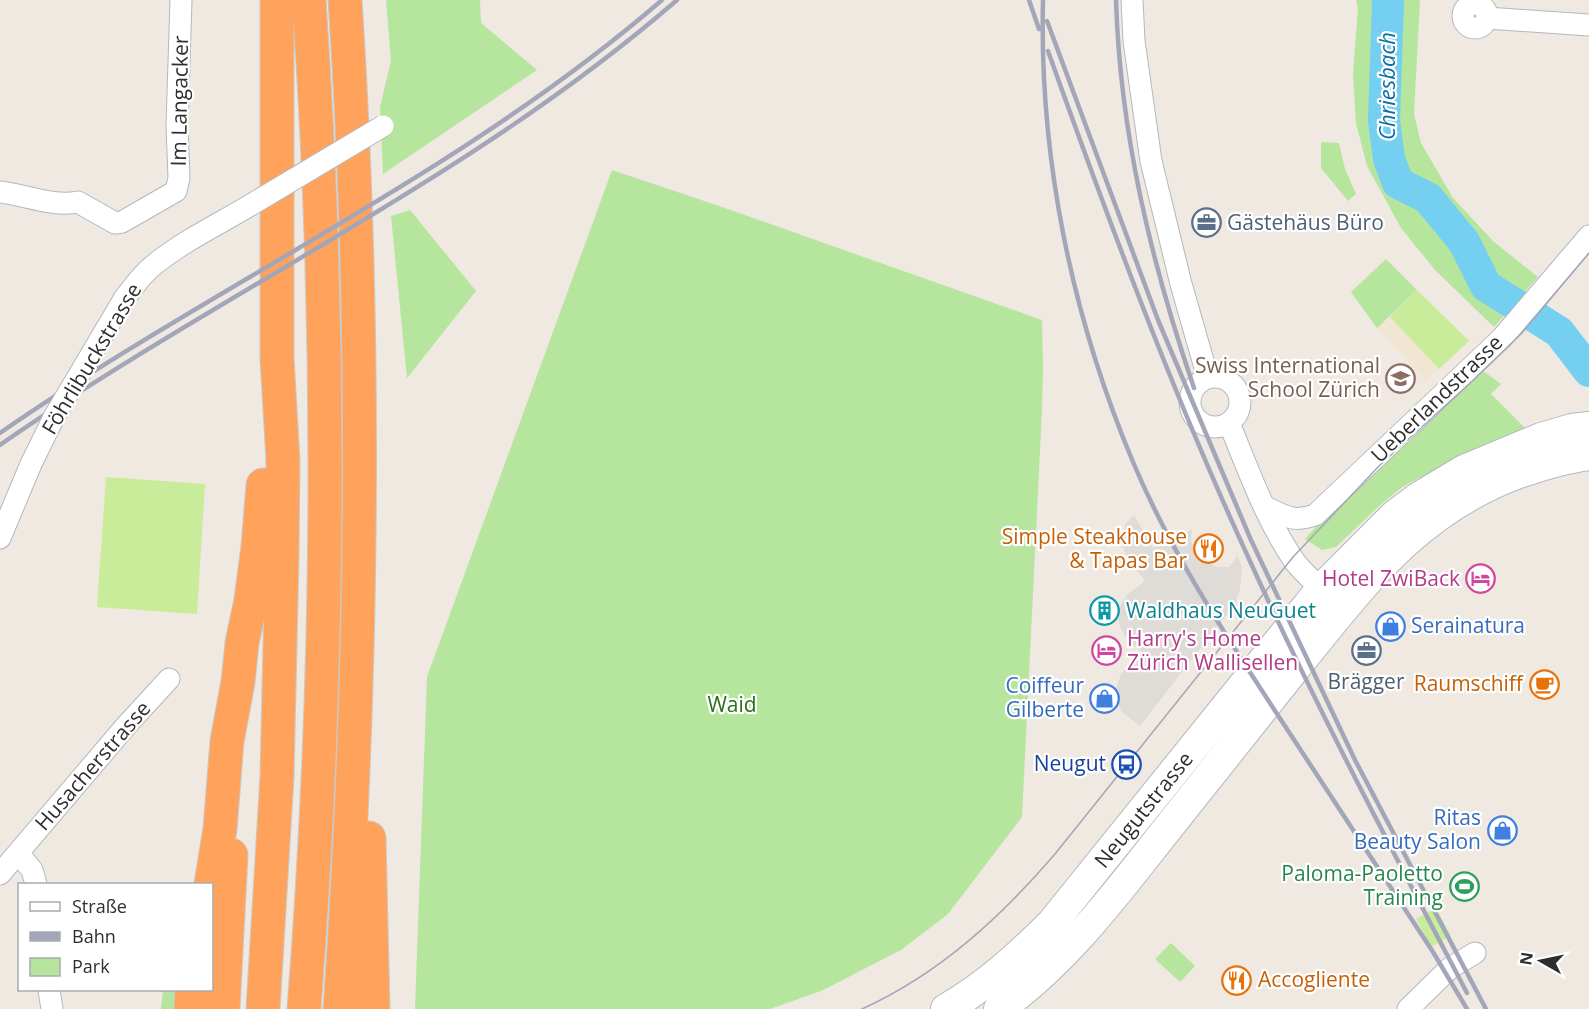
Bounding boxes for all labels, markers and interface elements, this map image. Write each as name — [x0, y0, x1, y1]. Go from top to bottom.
water label: Chriesbach — [1371, 32, 1401, 140]
street label: Im Langacker — [164, 35, 194, 167]
office icon: Gästehäus Büro — [1190, 207, 1222, 239]
place label: Gästehäus Büro — [1227, 208, 1384, 236]
street label: Föhrlibuckstrasse — [35, 278, 147, 439]
street label: Ueberlandstrasse — [1365, 328, 1508, 468]
place label: Swiss International School Zürich — [1195, 351, 1380, 403]
school or university icon: Swiss International School Zürich — [1385, 362, 1417, 394]
place label: Simple Steakhouse & Tapas Bar — [1002, 522, 1187, 574]
restaurant icon: Simple Steakhouse & Tapas Bar — [1192, 533, 1224, 565]
hotel icon: Hotel ZwiBack — [1465, 563, 1497, 595]
place label: Hotel ZwiBack — [1322, 564, 1460, 592]
building icon: Waldhaus NeuGuet — [1089, 595, 1121, 627]
place label: Waldhaus NeuGuet — [1126, 596, 1316, 624]
shop icon: Serainatura — [1374, 610, 1406, 642]
place label: Serainatura — [1411, 611, 1525, 639]
place label: Harry's Home Zürich Wallisellen — [1127, 624, 1298, 676]
hotel icon: Harry's Home Zürich Wallisellen — [1090, 635, 1122, 667]
office icon: Brägger — [1350, 635, 1382, 667]
place label: Brägger — [1328, 667, 1405, 695]
cafe icon: Raumschiff — [1528, 668, 1560, 700]
place label: Raumschiff — [1414, 669, 1525, 697]
place label: Coiffeur Gilberte — [1005, 671, 1084, 723]
shop icon: Coiffeur Gilberte — [1089, 682, 1121, 714]
park label: Waid — [707, 690, 757, 718]
street label: Husacherstrasse — [28, 695, 156, 836]
street label: Neugutstrasse — [1088, 745, 1199, 873]
bus stop icon: Neugut — [1111, 748, 1143, 780]
place label: Neugut — [1034, 749, 1106, 777]
place label: Ritas Beauty Salon — [1354, 803, 1481, 855]
shop icon: Ritas Beauty Salon — [1486, 814, 1518, 846]
place label: Paloma-Paoletto Training — [1281, 859, 1443, 911]
sports icon: Paloma-Paoletto Training — [1448, 870, 1480, 902]
legend — [18, 883, 213, 991]
text: Straße — [72, 894, 127, 918]
text: Bahn — [72, 924, 116, 948]
north arrow — [1511, 931, 1571, 991]
text: N — [1514, 951, 1538, 967]
text: Park — [72, 954, 110, 978]
restaurant icon: Accogliente — [1221, 964, 1253, 996]
place label: Accogliente — [1258, 965, 1370, 993]

